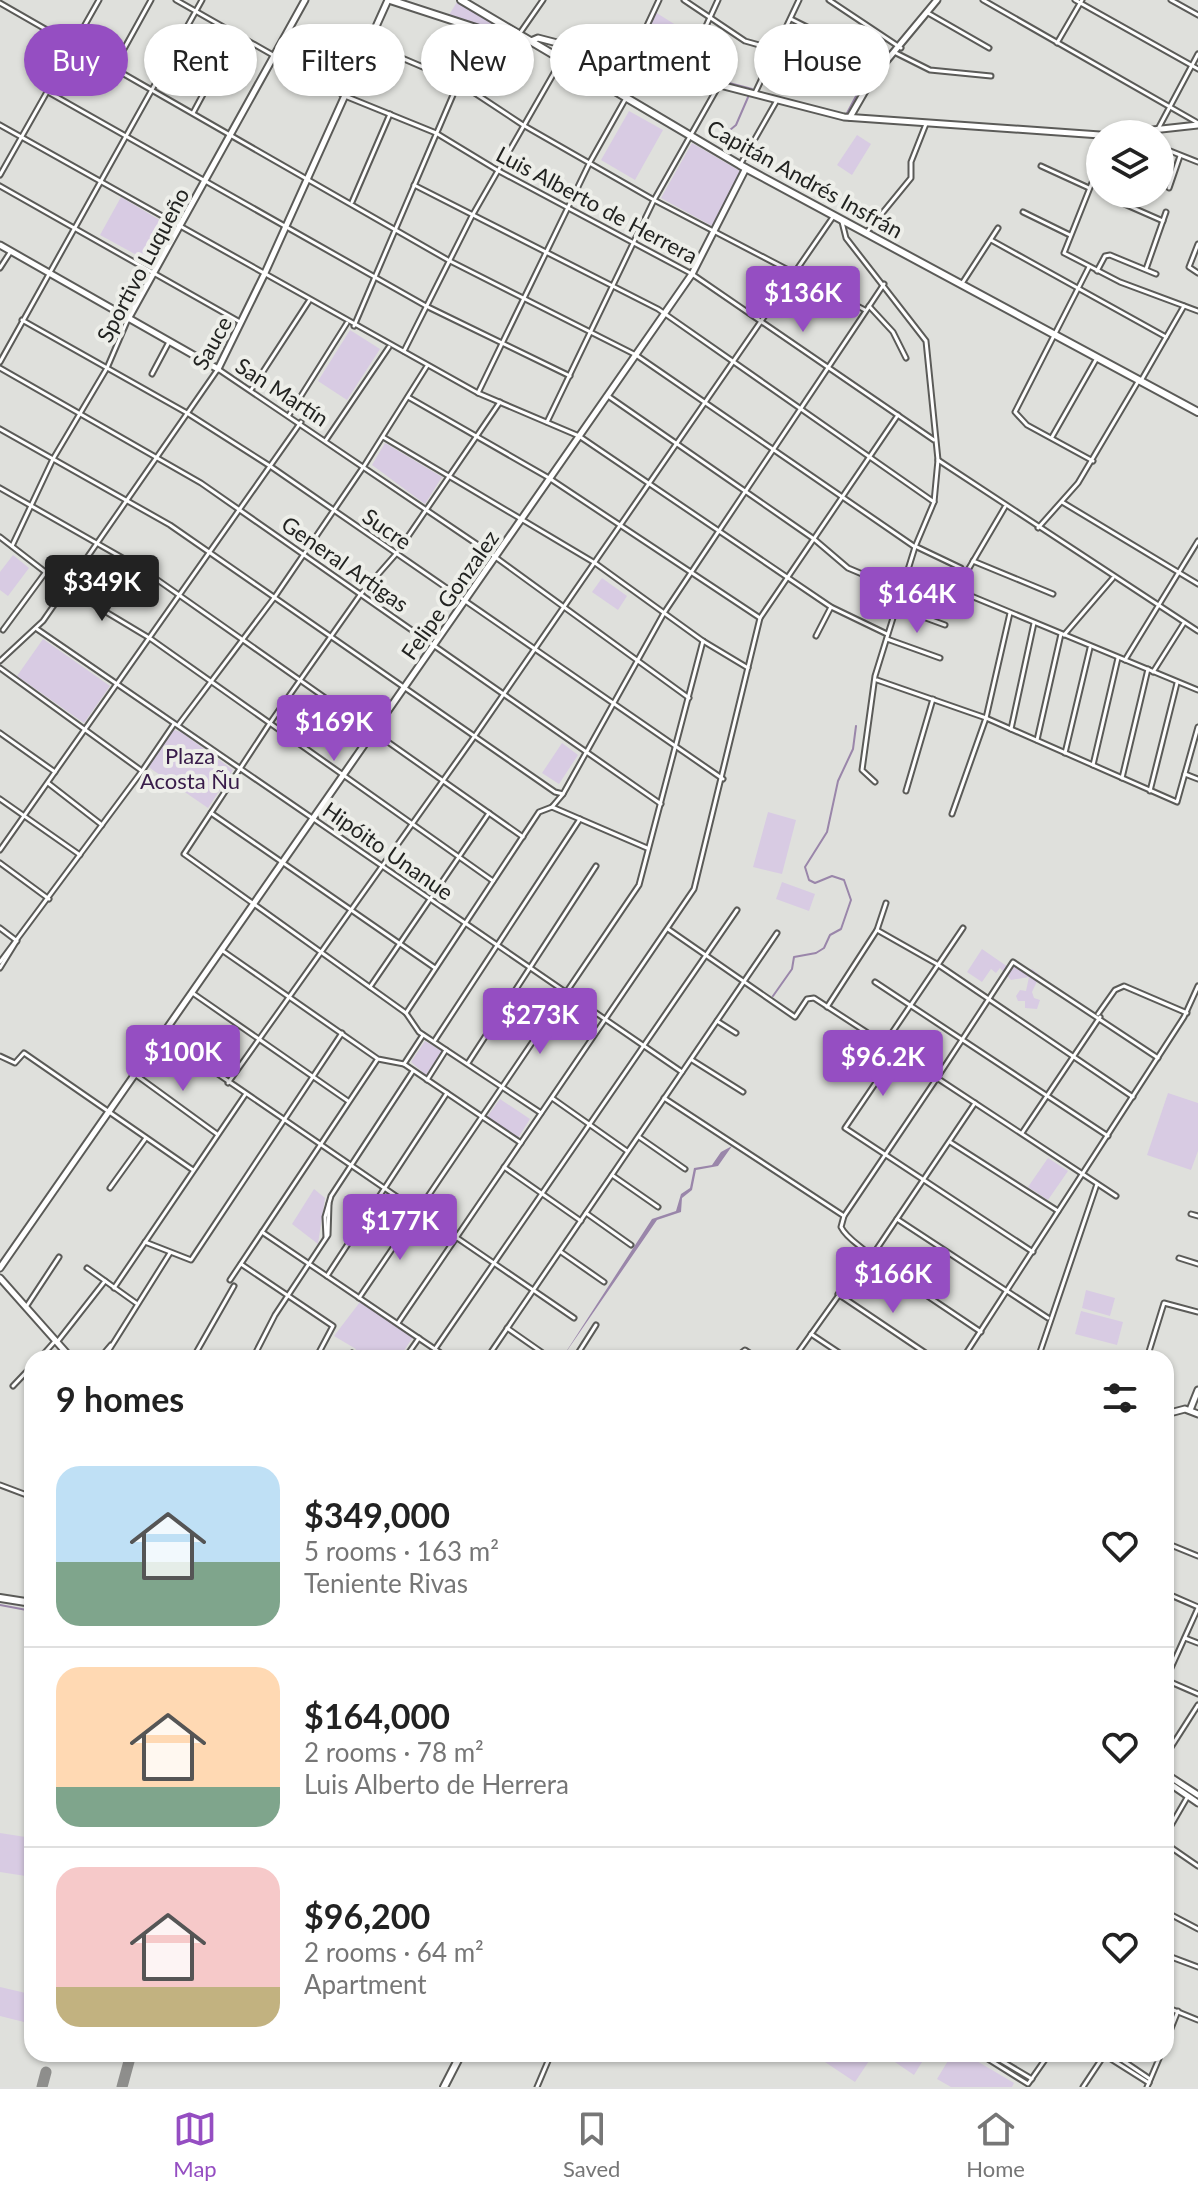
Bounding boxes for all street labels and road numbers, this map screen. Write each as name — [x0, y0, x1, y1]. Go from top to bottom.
street label: Capitán Andrés Insfrán — [703, 114, 908, 244]
street label: Luis Alberto de Herrera — [492, 140, 703, 269]
street label: Sportivo Luqueño — [90, 183, 195, 347]
street label: Sauce — [186, 311, 237, 374]
street label: San Martín — [231, 352, 334, 432]
street label: Sucre — [358, 502, 417, 555]
street label: General Artigas — [277, 510, 414, 617]
street label: Felipe Gonzalez — [395, 525, 504, 665]
street label: Hipóito Unanue — [318, 796, 459, 906]

